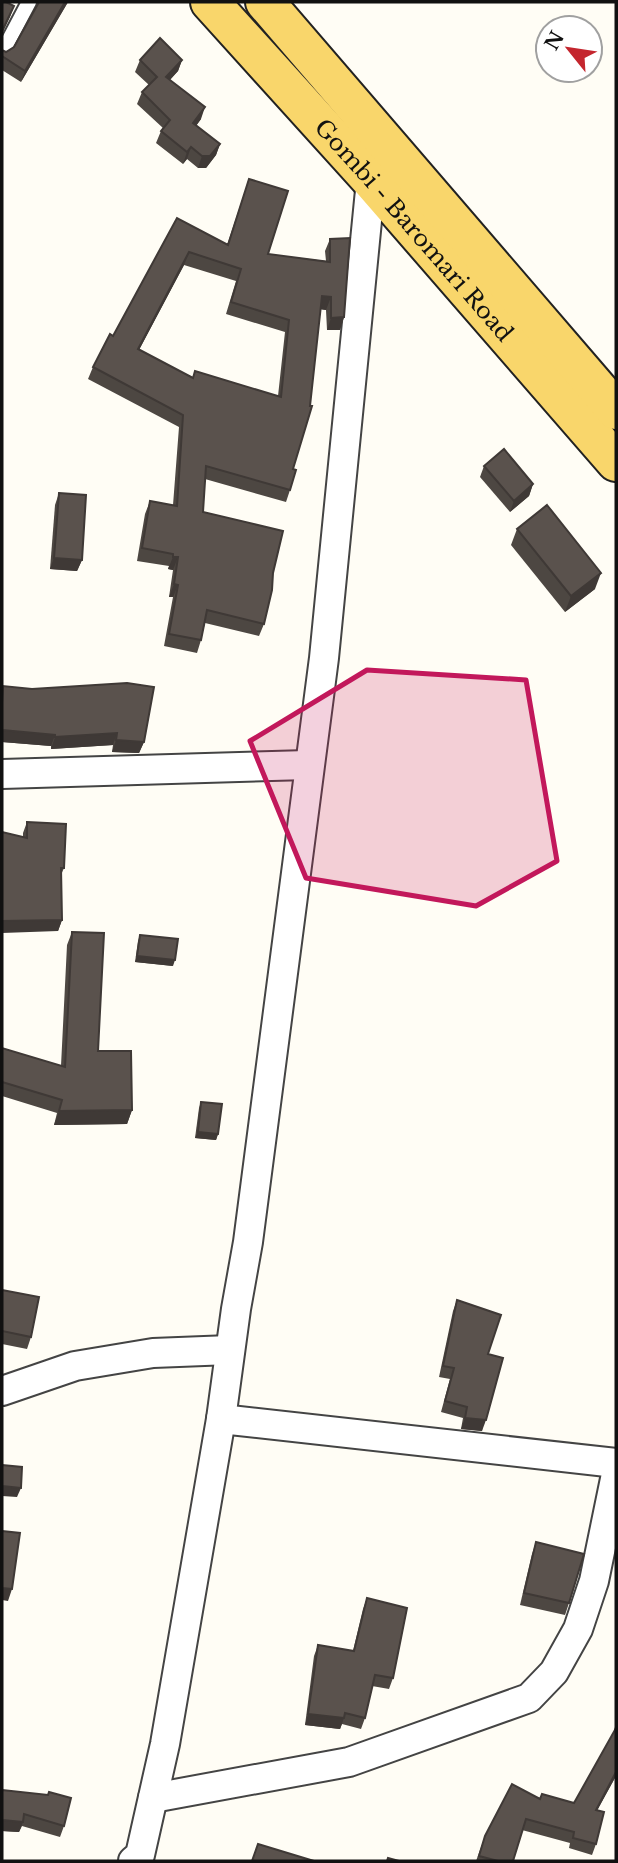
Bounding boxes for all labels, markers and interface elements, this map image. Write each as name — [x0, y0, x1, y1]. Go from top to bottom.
north arrow — [534, 14, 604, 84]
text: N — [540, 27, 569, 54]
street label: Gombi - Baromari Road — [309, 113, 519, 347]

